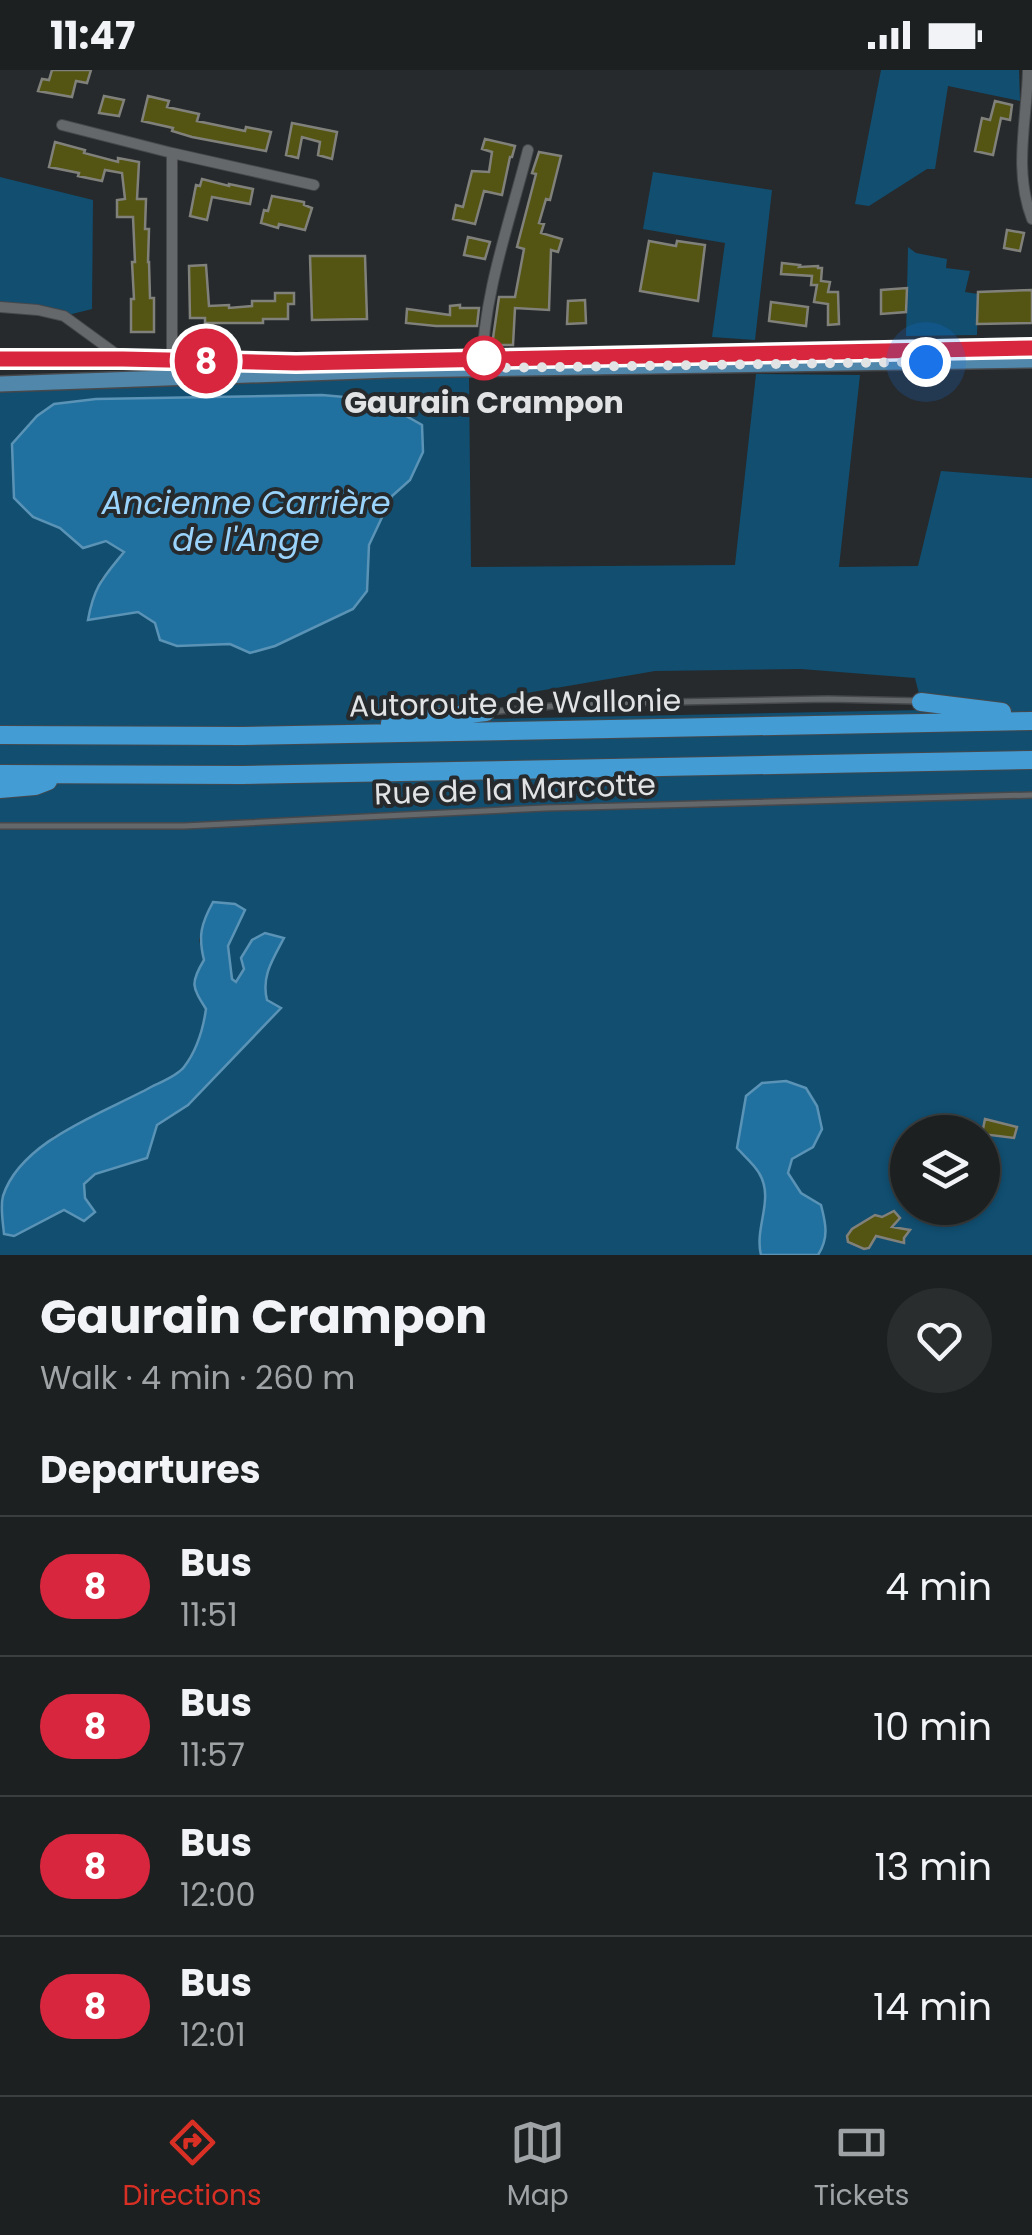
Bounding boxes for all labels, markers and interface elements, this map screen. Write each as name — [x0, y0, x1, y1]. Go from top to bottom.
text: 11:47 — [50, 9, 135, 62]
line badge: 8 — [174, 328, 238, 394]
text: 8 — [195, 337, 217, 386]
marker: Gaurain Crampon — [463, 337, 505, 379]
your location — [901, 337, 951, 387]
place label: Gaurain Crampon — [344, 381, 624, 424]
water label: Ancienne Carrière de l'Ange — [100, 480, 391, 562]
street label: Autoroute de Wallonie — [349, 679, 681, 727]
street label: Rue de la Marcotte — [373, 763, 657, 815]
map controls — [890, 1115, 1000, 1225]
button: layers — [890, 1115, 1000, 1225]
text: Gaurain Crampon — [40, 1283, 487, 1350]
button: heart — [887, 1288, 992, 1393]
text: Walk · 4 min · 260 m — [40, 1355, 355, 1400]
text: Departures — [40, 1443, 261, 1496]
text: Bus — [180, 1536, 252, 1589]
text: 4 min — [885, 1560, 992, 1613]
text: 8 — [84, 1562, 106, 1611]
text: 11:51 — [180, 1592, 238, 1637]
text: Bus — [180, 1676, 252, 1729]
text: 10 min — [873, 1700, 992, 1753]
text: 8 — [84, 1702, 106, 1751]
text: 11:57 — [180, 1732, 245, 1777]
text: Bus — [180, 1816, 252, 1869]
text: 13 min — [875, 1840, 992, 1893]
text: 8 — [84, 1842, 106, 1891]
text: 12:00 — [180, 1872, 256, 1917]
text: Bus — [180, 1956, 252, 2009]
text: 14 min — [873, 1980, 992, 2033]
text: 8 — [84, 1982, 106, 2031]
text: 12:01 — [180, 2012, 246, 2057]
tab: Directions — [123, 2115, 262, 2217]
tab: Map — [507, 2115, 569, 2217]
tab: Tickets — [814, 2115, 909, 2217]

